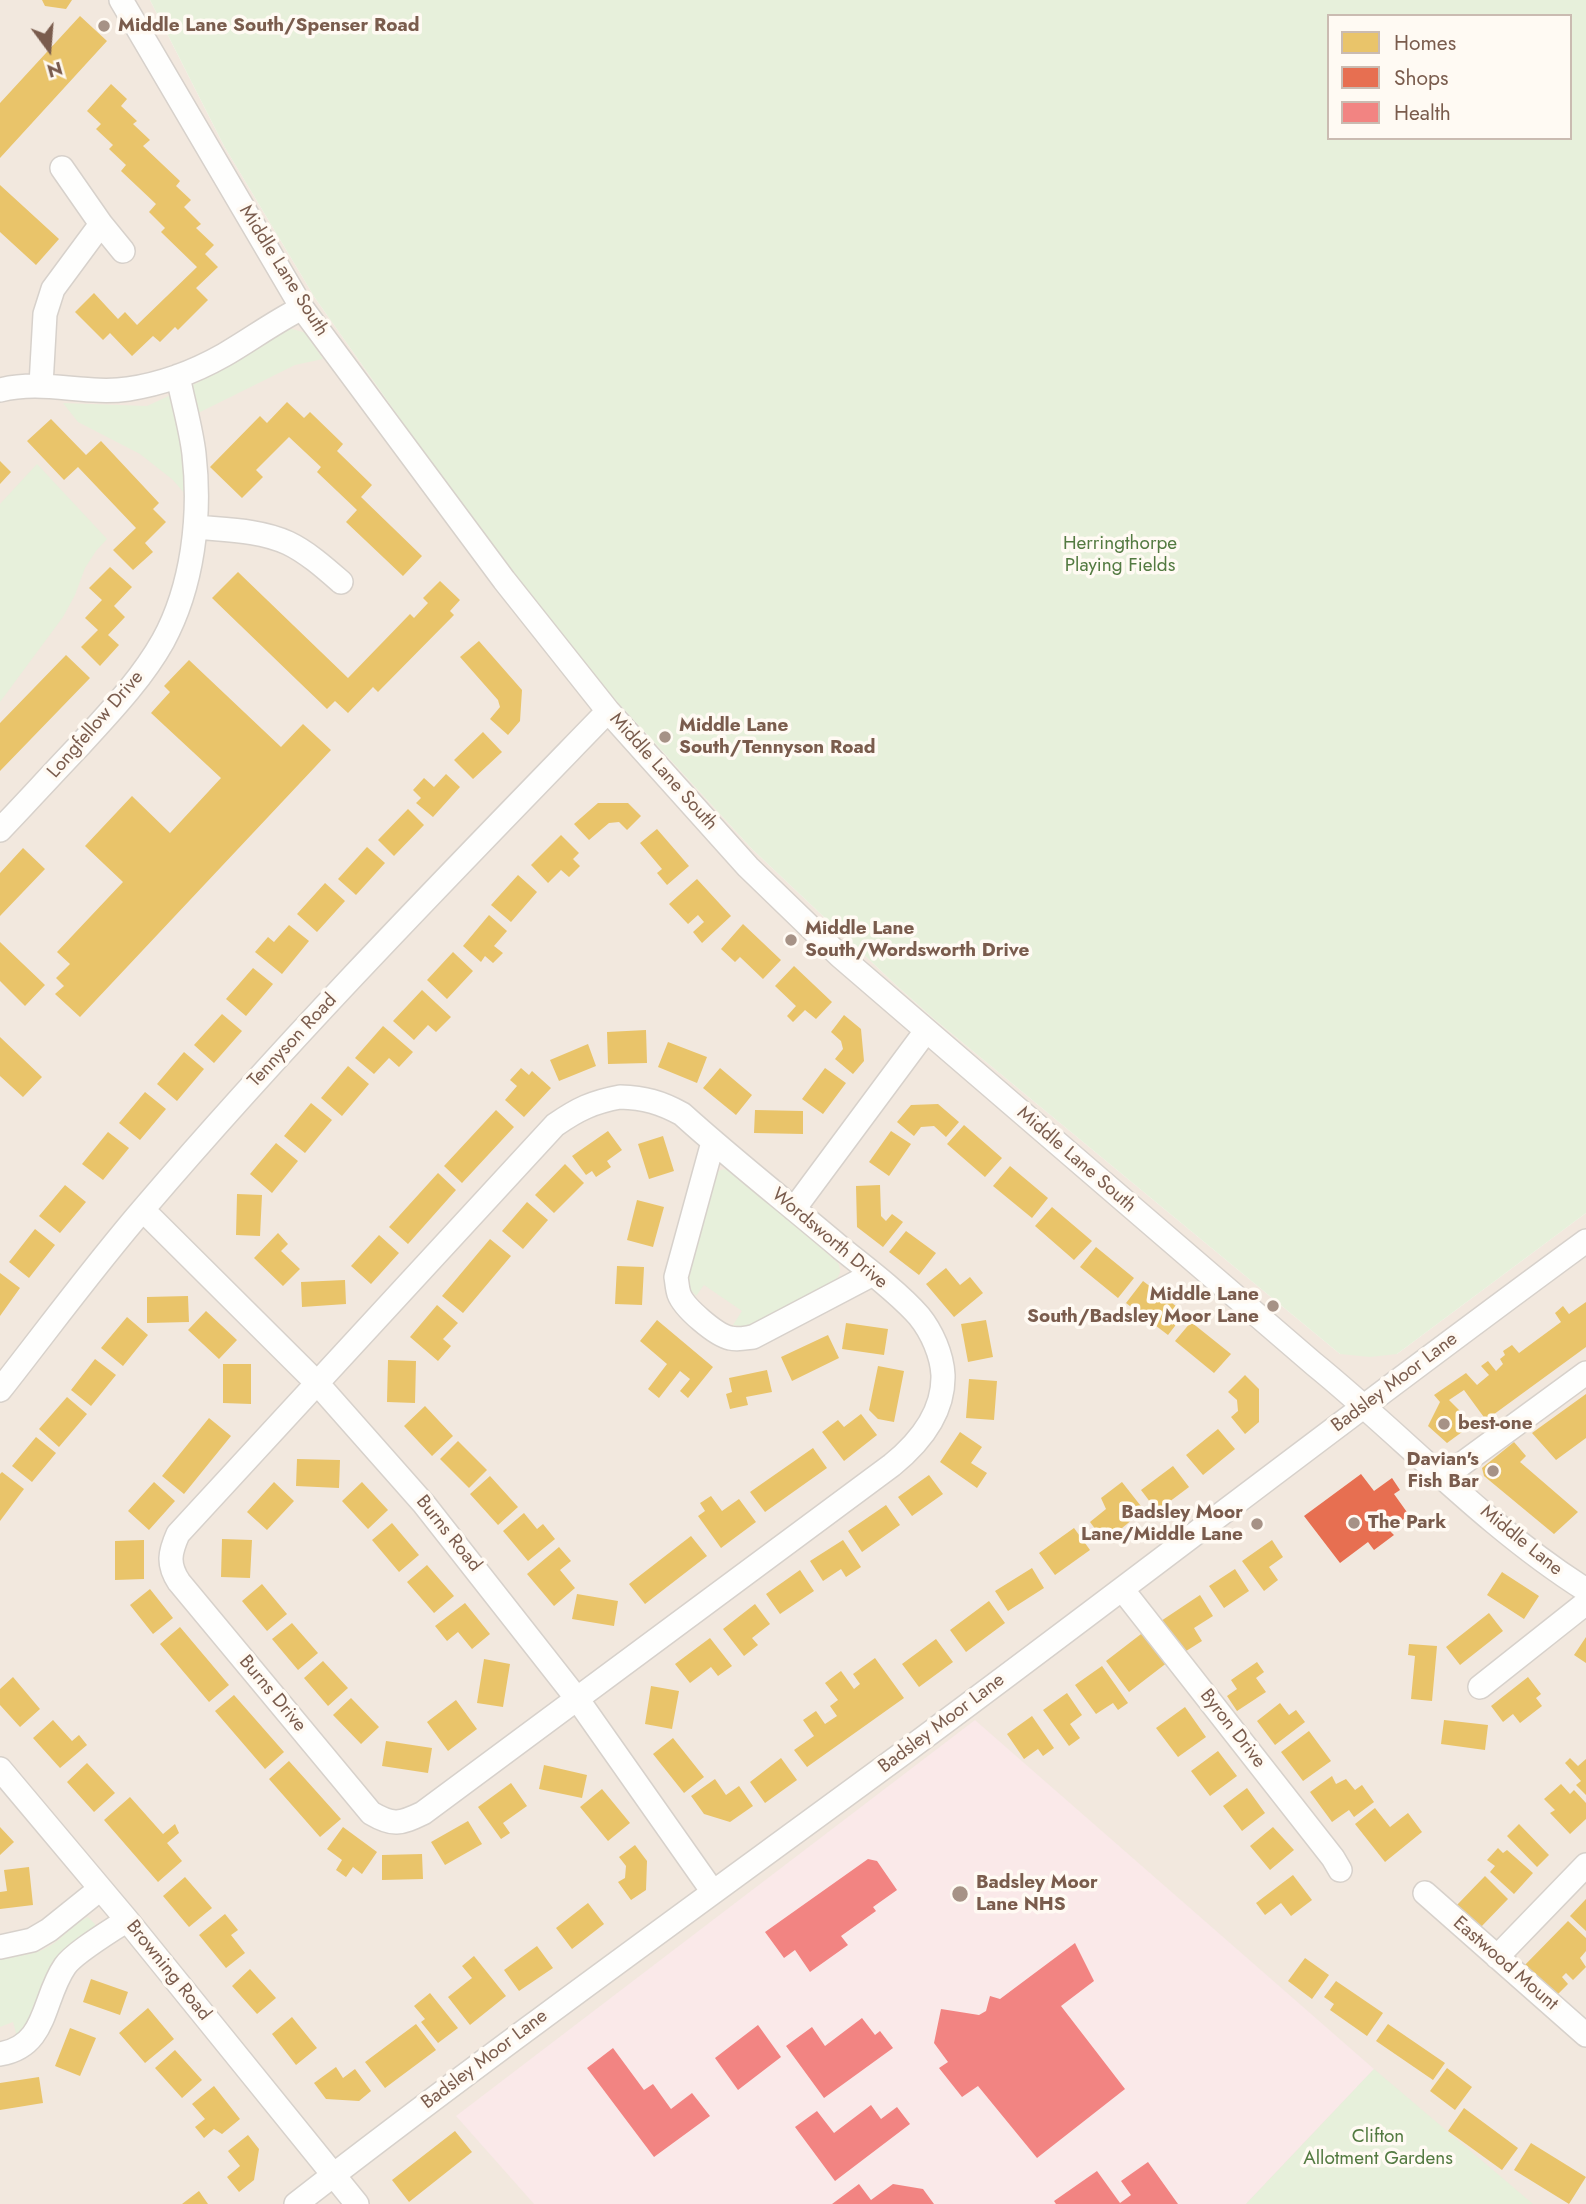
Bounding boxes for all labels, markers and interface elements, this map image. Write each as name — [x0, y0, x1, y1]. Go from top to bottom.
north arrow — [14, 14, 84, 84]
legend — [1327, 14, 1572, 140]
place label: Middle Lane South/Spenser Road — [118, 15, 419, 37]
marker: Middle Lane South/Spenser Road — [96, 18, 112, 34]
text: Homes — [1394, 28, 1456, 58]
text: N — [44, 55, 66, 85]
text: Shops — [1394, 63, 1448, 93]
text: Health — [1394, 98, 1451, 128]
street label: Middle Lane South — [234, 201, 332, 341]
park label: Herringthorpe Playing Fields — [1063, 533, 1177, 577]
street label: Longfellow Drive — [43, 667, 149, 783]
street label: Middle Lane South — [604, 709, 722, 835]
place label: Middle Lane South/Tennyson Road — [679, 715, 875, 759]
marker: Middle Lane South/Tennyson Road — [657, 729, 673, 745]
place label: Middle Lane South/Wordsworth Drive — [805, 918, 1029, 962]
marker: Middle Lane South/Wordsworth Drive — [783, 932, 799, 948]
street label: Tennyson Road — [244, 989, 342, 1093]
street label: Middle Lane South — [1012, 1102, 1140, 1218]
street label: Wordsworth Drive — [766, 1184, 892, 1294]
place label: Middle Lane South/Badsley Moor Lane — [1027, 1284, 1259, 1328]
marker: Middle Lane South/Badsley Moor Lane — [1265, 1298, 1281, 1314]
street label: Badsley Moor Lane — [1327, 1328, 1463, 1438]
place label: best-one — [1458, 1413, 1533, 1435]
marker: best-one — [1436, 1416, 1452, 1432]
place label: Davian's Fish Bar — [1406, 1449, 1479, 1493]
marker: Davian's Fish Bar — [1485, 1463, 1501, 1479]
street label: Burns Road — [410, 1491, 486, 1577]
street label: Middle Lane — [1475, 1501, 1567, 1581]
place label: Badsley Moor Lane/Middle Lane — [1081, 1502, 1243, 1546]
place label: The Park — [1368, 1512, 1446, 1534]
marker: The Park — [1346, 1515, 1362, 1531]
marker: Badsley Moor Lane/Middle Lane — [1249, 1516, 1265, 1532]
street label: Burns Drive — [233, 1651, 311, 1737]
street label: Badsley Moor Lane — [874, 1669, 1010, 1779]
street label: Byron Drive — [1194, 1685, 1270, 1773]
place label: Badsley Moor Lane NHS — [976, 1872, 1098, 1916]
marker: Badsley Moor Lane NHS — [950, 1884, 970, 1904]
street label: Eastwood Mount — [1448, 1912, 1562, 2016]
street label: Browning Road — [121, 1916, 215, 2026]
street label: Badsley Moor Lane — [417, 2005, 553, 2115]
park label: Clifton Allotment Gardens — [1303, 2126, 1453, 2170]

